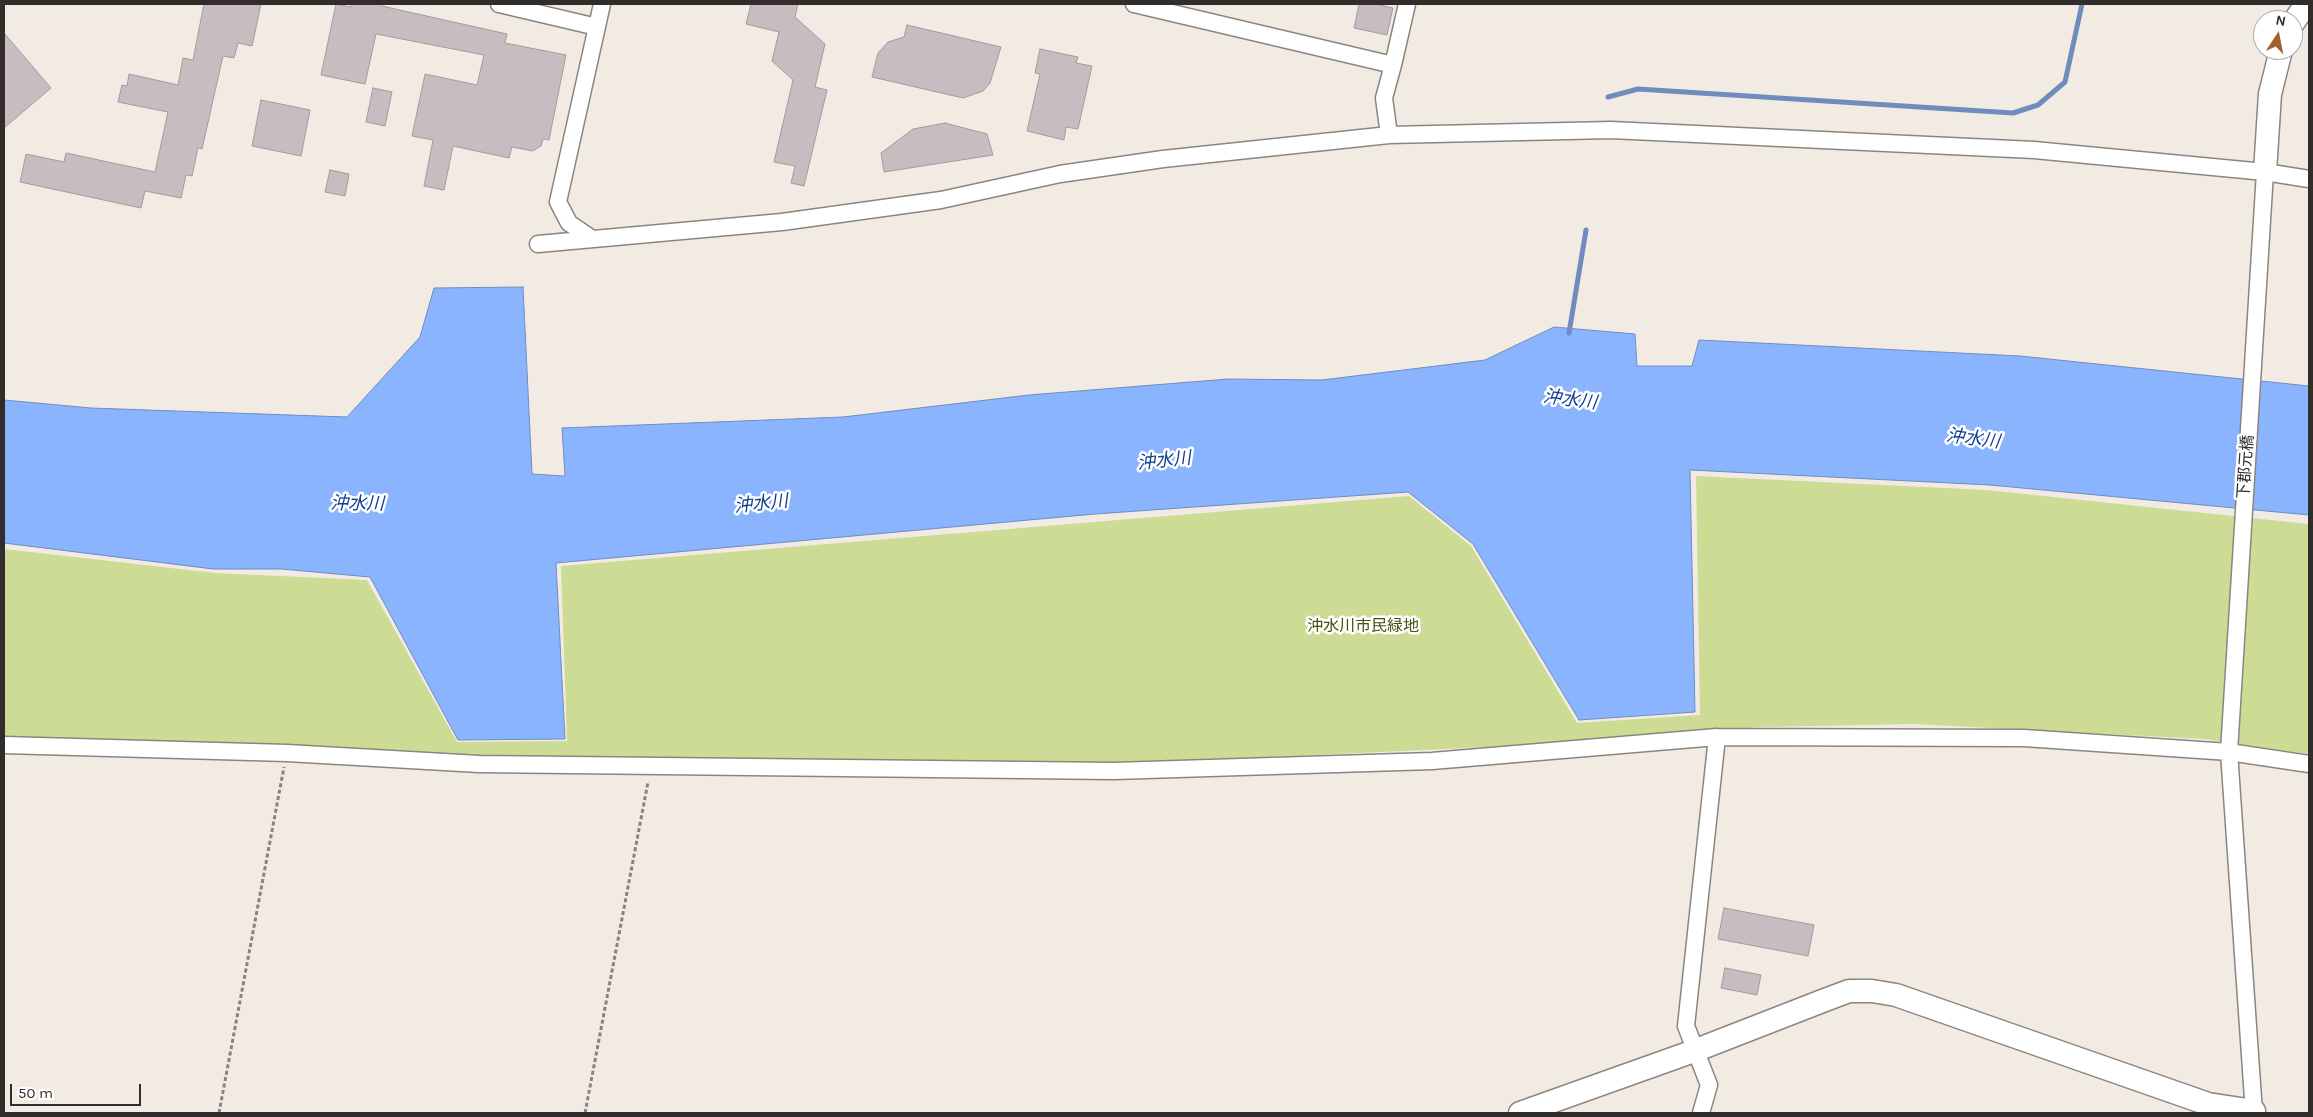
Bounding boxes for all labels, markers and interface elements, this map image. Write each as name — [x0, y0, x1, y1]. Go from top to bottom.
north arrow — [2253, 10, 2303, 60]
text: N — [2274, 11, 2287, 30]
water label: 沖水川 — [1542, 386, 1598, 414]
water label: 沖水川 — [1945, 425, 2001, 453]
street label: 下郡元橋 — [2234, 434, 2258, 500]
water label: 沖水川 — [1136, 447, 1192, 475]
water label: 沖水川 — [733, 490, 789, 518]
water label: 沖水川 — [330, 493, 384, 515]
park label: 沖水川市民緑地 — [1307, 616, 1419, 636]
scale bar — [12, 1074, 144, 1106]
text: 50 m — [18, 1084, 53, 1102]

